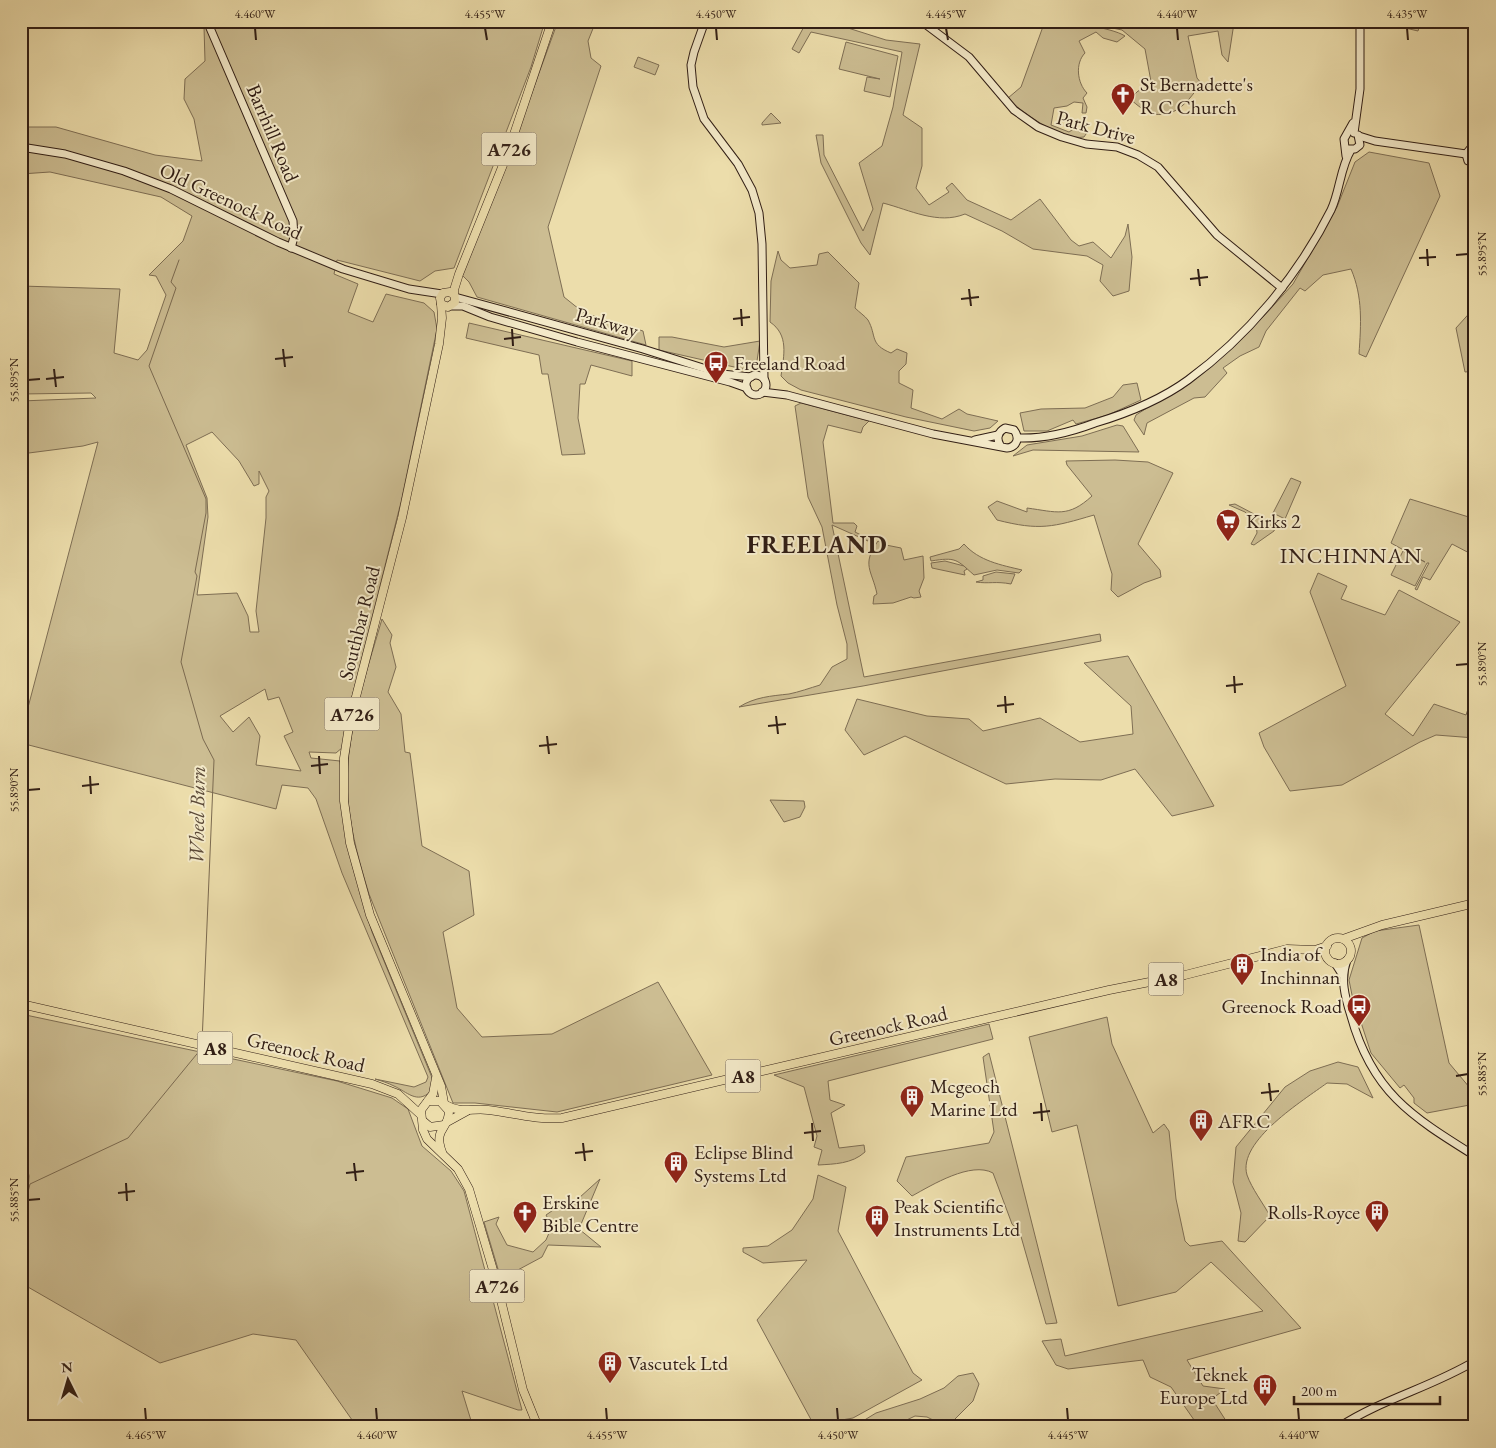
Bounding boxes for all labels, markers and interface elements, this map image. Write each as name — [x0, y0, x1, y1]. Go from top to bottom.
text: 4.460°W — [235, 6, 276, 22]
text: 4.455°W — [465, 6, 506, 22]
text: 4.450°W — [696, 6, 737, 22]
text: 4.445°W — [926, 6, 967, 22]
text: 4.440°W — [1157, 6, 1198, 22]
text: 4.435°W — [1387, 6, 1428, 22]
place label: St Bernadette's R C Church — [1140, 71, 1253, 120]
street label: Barrhill Road — [241, 80, 306, 187]
church icon: St Bernadette's R C Church — [1110, 82, 1136, 116]
street label: Park Drive — [1054, 104, 1139, 150]
road number: A726 — [482, 132, 536, 166]
street label: Old Greenock Road — [155, 157, 307, 246]
text: 55.895°N — [1474, 231, 1490, 276]
street label: Parkway — [573, 301, 642, 343]
bus stop icon: Freeland Road — [703, 350, 729, 384]
place label: Freeland Road — [734, 350, 847, 376]
text: 55.895°N — [6, 357, 22, 402]
supermarket icon: Kirks 2 — [1215, 508, 1241, 542]
place label: Kirks 2 — [1246, 508, 1301, 534]
district label: FREELAND — [746, 528, 888, 560]
district label: INCHINNAN — [1280, 541, 1422, 570]
street label: Southbar Road — [332, 562, 386, 683]
text: 55.890°N — [1474, 641, 1490, 686]
road number: A726 — [324, 698, 380, 731]
water label: Wheel Burn — [182, 766, 211, 864]
text: 55.890°N — [6, 767, 22, 812]
place label: India of Inchinnan — [1260, 941, 1341, 990]
building icon: India of Inchinnan — [1229, 952, 1255, 986]
road number: A8 — [1148, 962, 1184, 996]
place label: Greenock Road — [1222, 993, 1343, 1019]
bus stop icon: Greenock Road — [1346, 993, 1372, 1027]
street label: Greenock Road — [826, 1000, 950, 1052]
street label: Greenock Road — [244, 1026, 368, 1078]
road number: A8 — [198, 1032, 232, 1064]
text: 55.885°N — [1474, 1051, 1490, 1096]
road number: A8 — [726, 1060, 760, 1092]
place label: Mcgeoch Marine Ltd — [930, 1073, 1018, 1122]
building icon: Mcgeoch Marine Ltd — [899, 1084, 925, 1118]
building icon: AFRC — [1188, 1108, 1214, 1142]
place label: AFRC — [1217, 1108, 1271, 1134]
place label: Eclipse Blind Systems Ltd — [694, 1139, 794, 1188]
building icon: Eclipse Blind Systems Ltd — [663, 1150, 689, 1184]
text: 55.885°N — [6, 1177, 22, 1222]
place label: Erskine Bible Centre — [542, 1189, 639, 1238]
place label: Peak Scientific Instruments Ltd — [894, 1193, 1021, 1242]
place label: Rolls-Royce — [1267, 1199, 1360, 1225]
building icon: Rolls-Royce — [1364, 1199, 1390, 1233]
church icon: Erskine Bible Centre — [512, 1200, 538, 1234]
building icon: Peak Scientific Instruments Ltd — [864, 1204, 890, 1238]
road number: A726 — [470, 1270, 524, 1302]
building icon: Vascutek Ltd — [597, 1350, 623, 1384]
place label: Vascutek Ltd — [628, 1350, 729, 1376]
north arrow — [42, 1356, 92, 1406]
text: N — [60, 1358, 74, 1377]
place label: Teknek Europe Ltd — [1159, 1361, 1249, 1410]
building icon: Teknek Europe Ltd — [1252, 1373, 1278, 1407]
scale bar — [1294, 1373, 1440, 1405]
text: 200 m — [1301, 1381, 1338, 1400]
text: 4.465°W — [126, 1427, 167, 1443]
text: 4.460°W — [357, 1427, 398, 1443]
text: 4.455°W — [587, 1427, 628, 1443]
text: 4.450°W — [818, 1427, 859, 1443]
text: 4.445°W — [1048, 1427, 1089, 1443]
text: 4.440°W — [1279, 1427, 1320, 1443]

